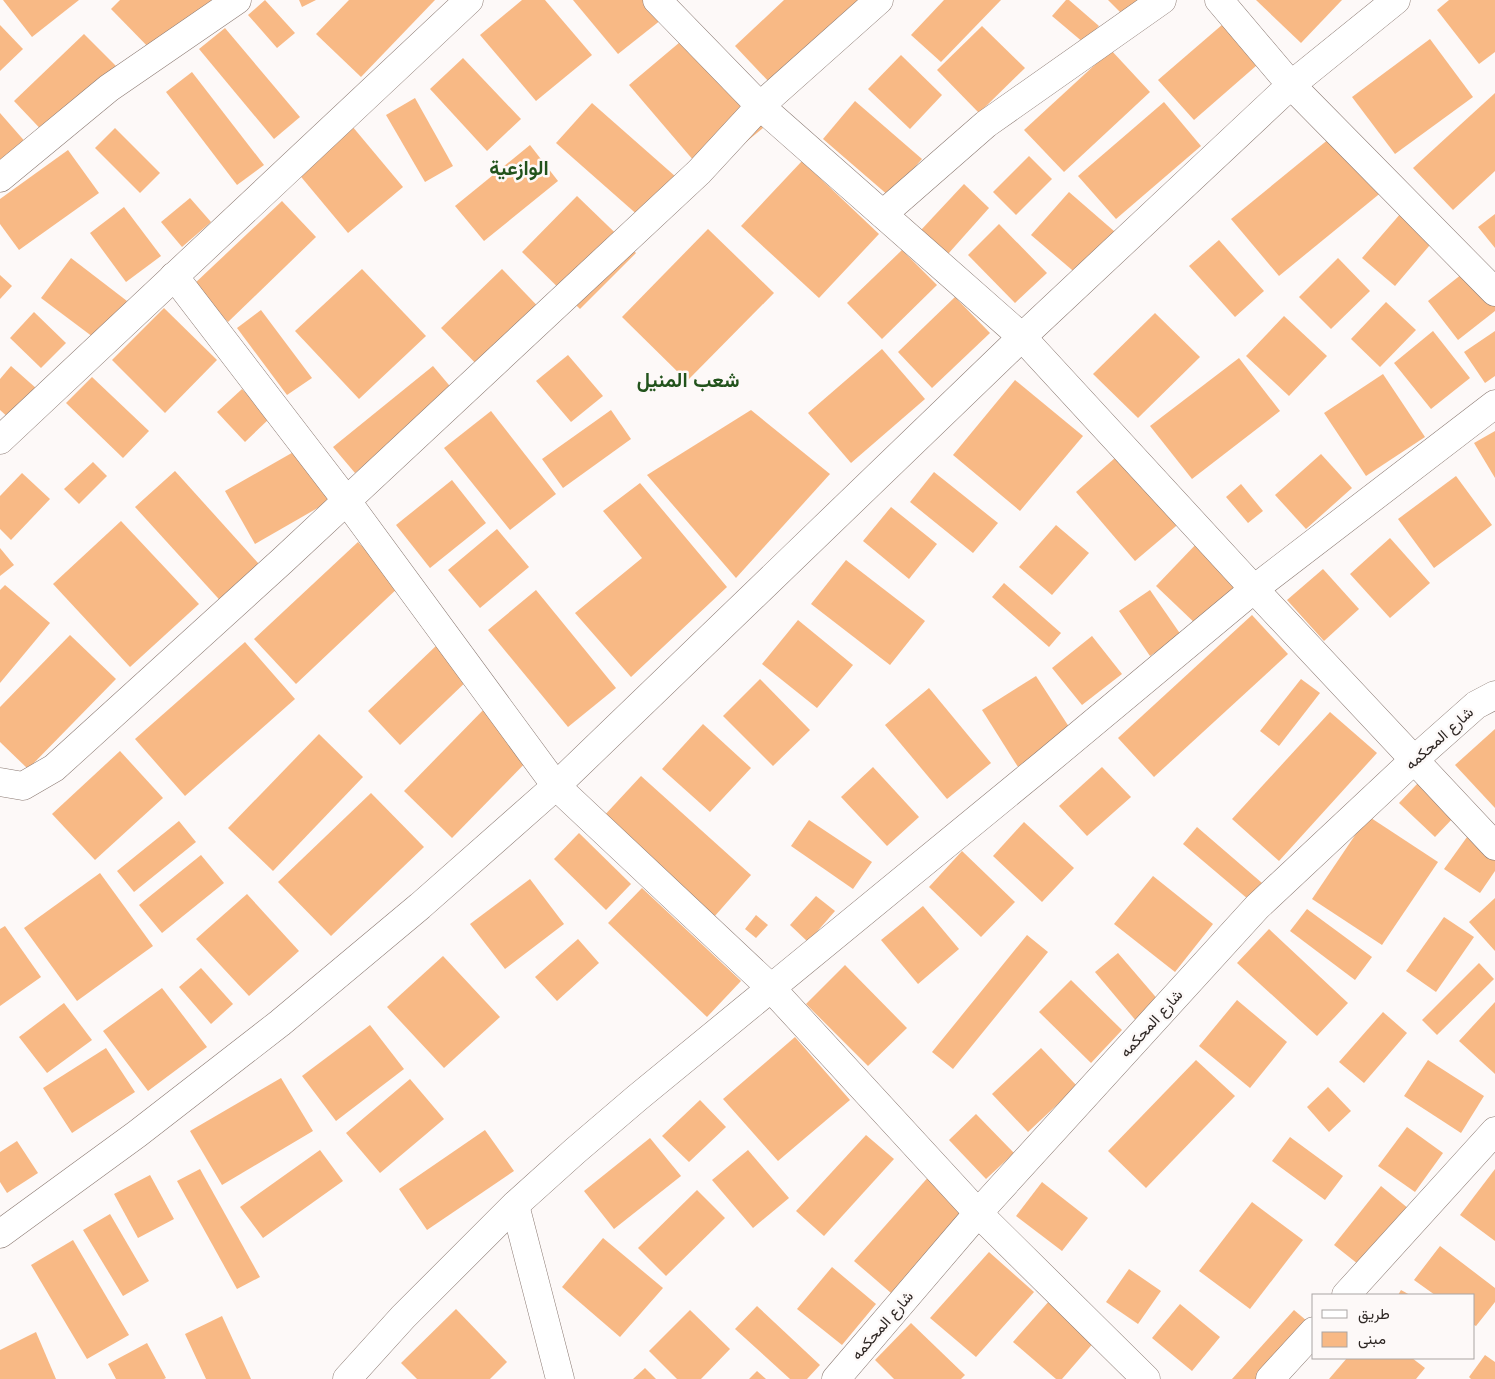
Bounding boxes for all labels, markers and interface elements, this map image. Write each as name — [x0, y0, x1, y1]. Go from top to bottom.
district label: الوازعية — [489, 155, 549, 181]
district label: شعب المنيل — [637, 367, 739, 392]
street label: شارع المحكمه — [1401, 702, 1478, 775]
street label: شارع المحكمه — [1116, 985, 1188, 1062]
street label: شارع المحكمه — [847, 1287, 919, 1365]
legend — [1312, 1294, 1475, 1359]
text: طريق — [1358, 1304, 1390, 1324]
text: مبنى — [1358, 1329, 1386, 1349]

